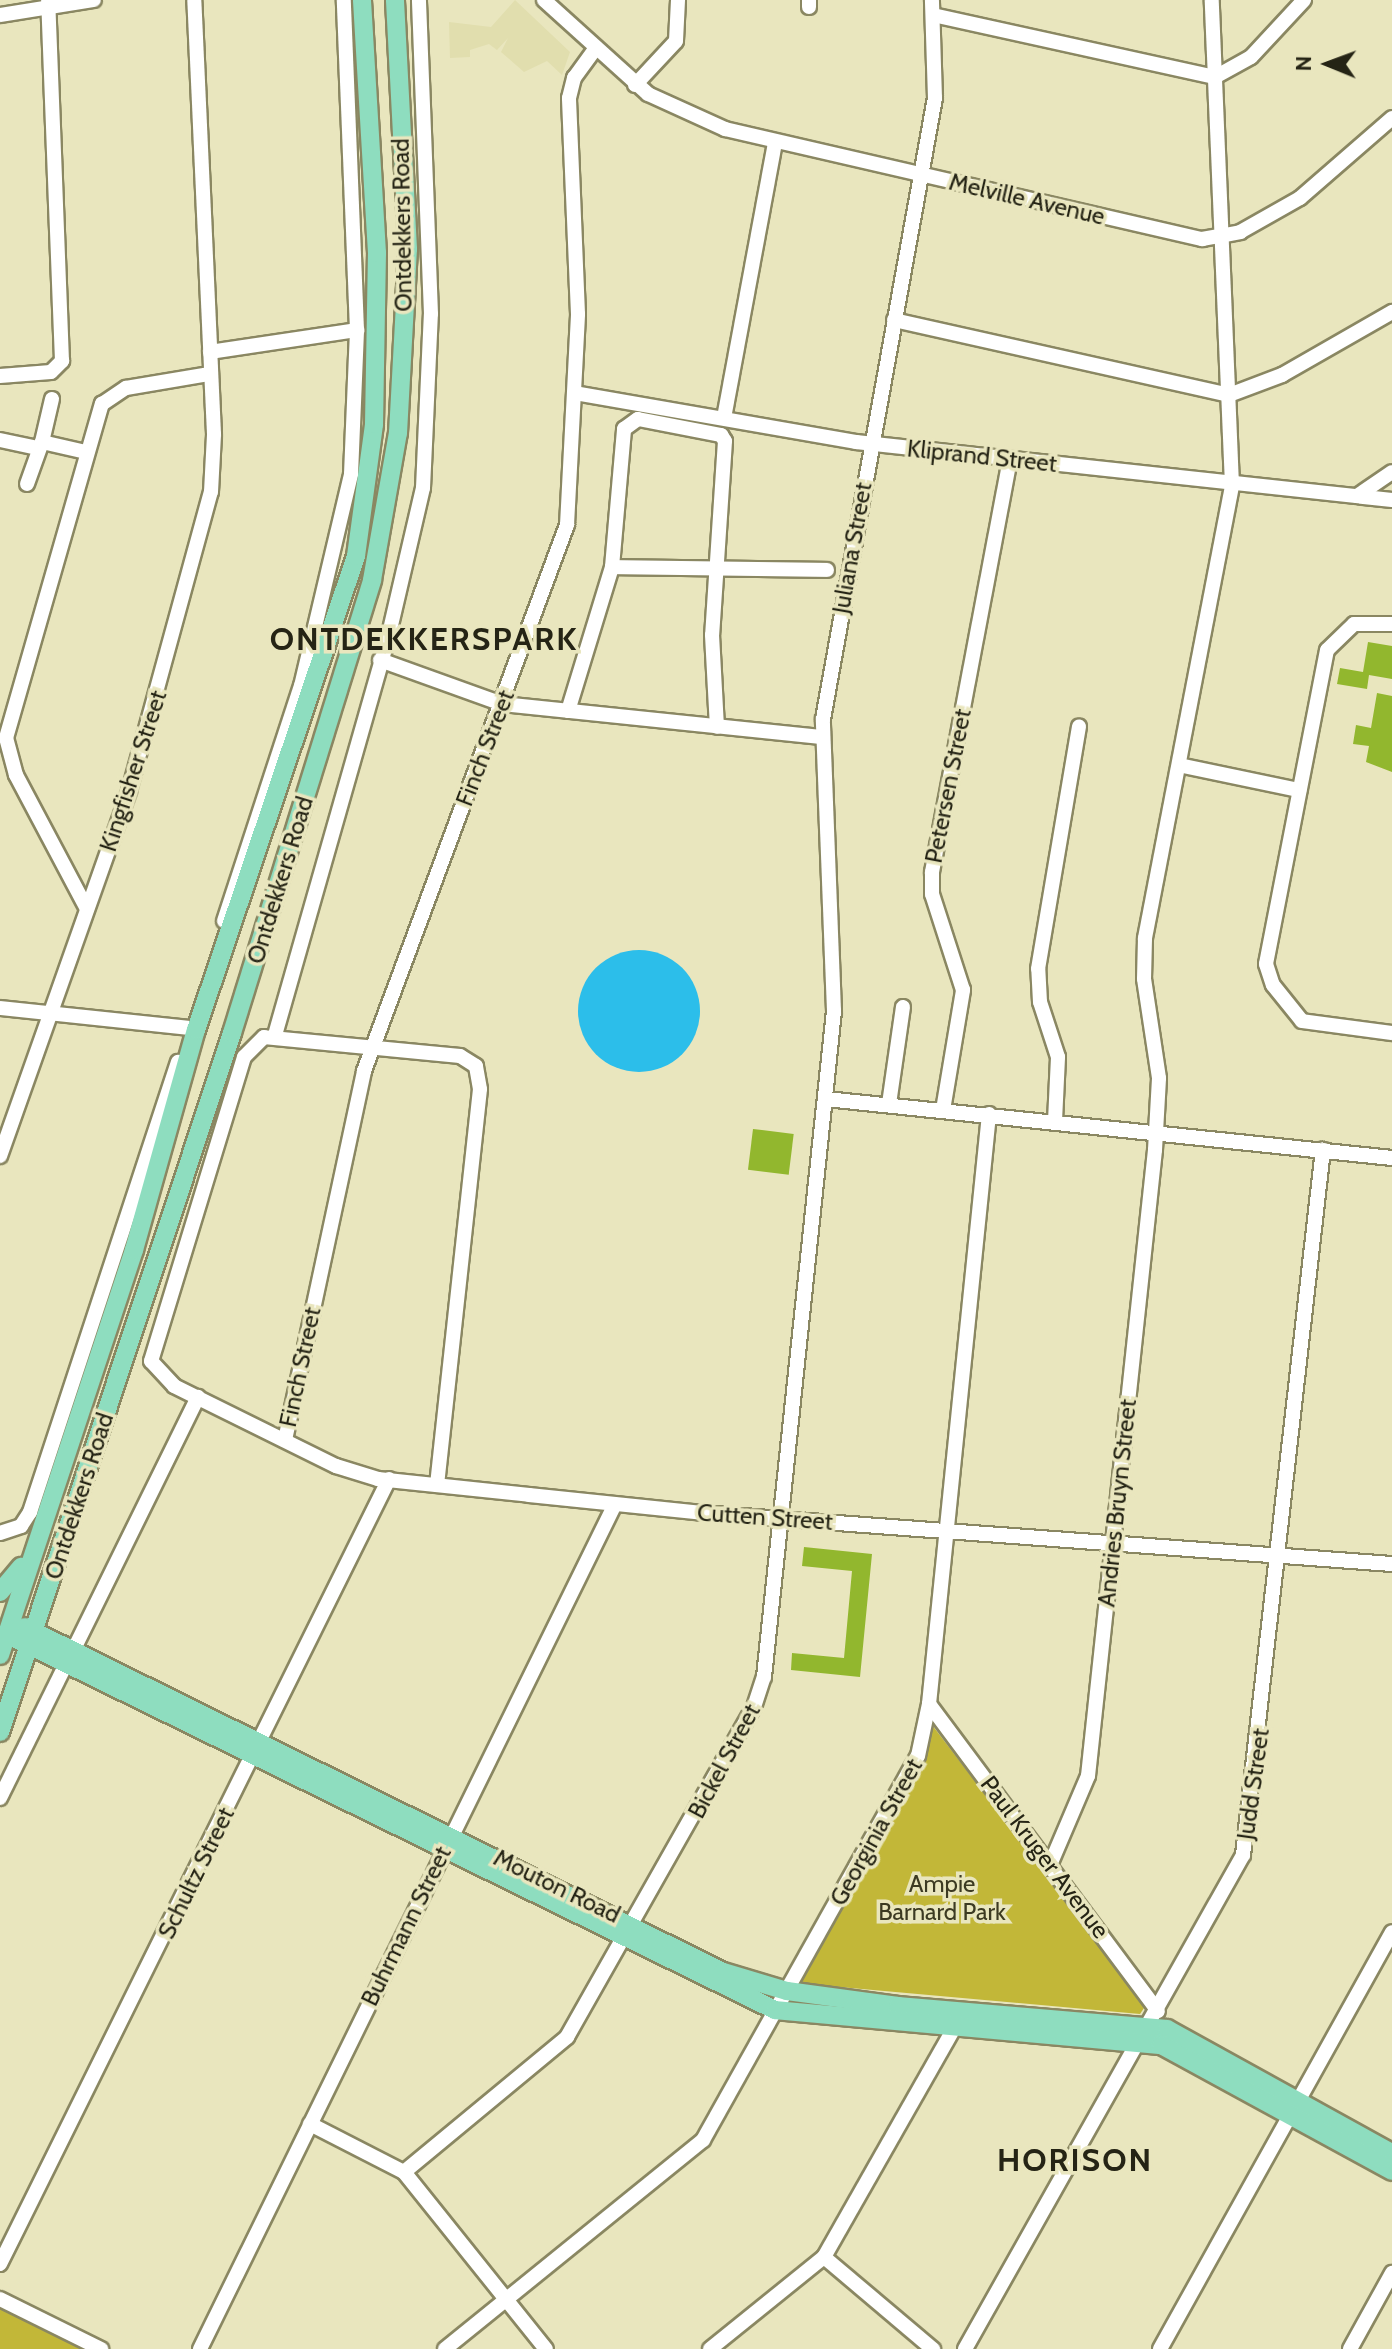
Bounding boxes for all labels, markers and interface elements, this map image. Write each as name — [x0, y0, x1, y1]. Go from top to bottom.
north arrow — [1288, 24, 1368, 104]
text: N — [1290, 56, 1317, 72]
street label: Ontdekkers Road — [386, 138, 418, 312]
street label: Melville Avenue — [946, 167, 1108, 231]
street label: Kliprand Street — [906, 434, 1058, 478]
street label: Juliana Street — [826, 480, 878, 616]
district label: ONTDEKKERSPARK — [270, 620, 578, 658]
street label: Finch Street — [450, 686, 520, 810]
street label: Kingfisher Street — [93, 687, 173, 855]
street label: Petersen Street — [919, 707, 977, 865]
street label: Ontdekkers Road — [241, 793, 319, 967]
street label: Finch Street — [273, 1304, 327, 1430]
street label: Andries Bruyn Street — [1092, 1398, 1142, 1608]
street label: Ontdekkers Road — [39, 1409, 119, 1583]
street label: Cutten Street — [696, 1498, 834, 1536]
street label: Bickel Street — [682, 1699, 766, 1823]
street label: Judd Street — [1231, 1726, 1275, 1842]
street label: Georginia Street — [824, 1754, 928, 1910]
street label: Paul Kruger Avenue — [975, 1770, 1115, 1944]
street label: Schultz Street — [152, 1803, 240, 1943]
street label: Buhrmann Street — [355, 1842, 457, 2010]
street label: Mouton Road — [489, 1843, 625, 1929]
park label: Ampie Barnard Park — [878, 1870, 1006, 1926]
district label: HORISON — [997, 2141, 1153, 2179]

